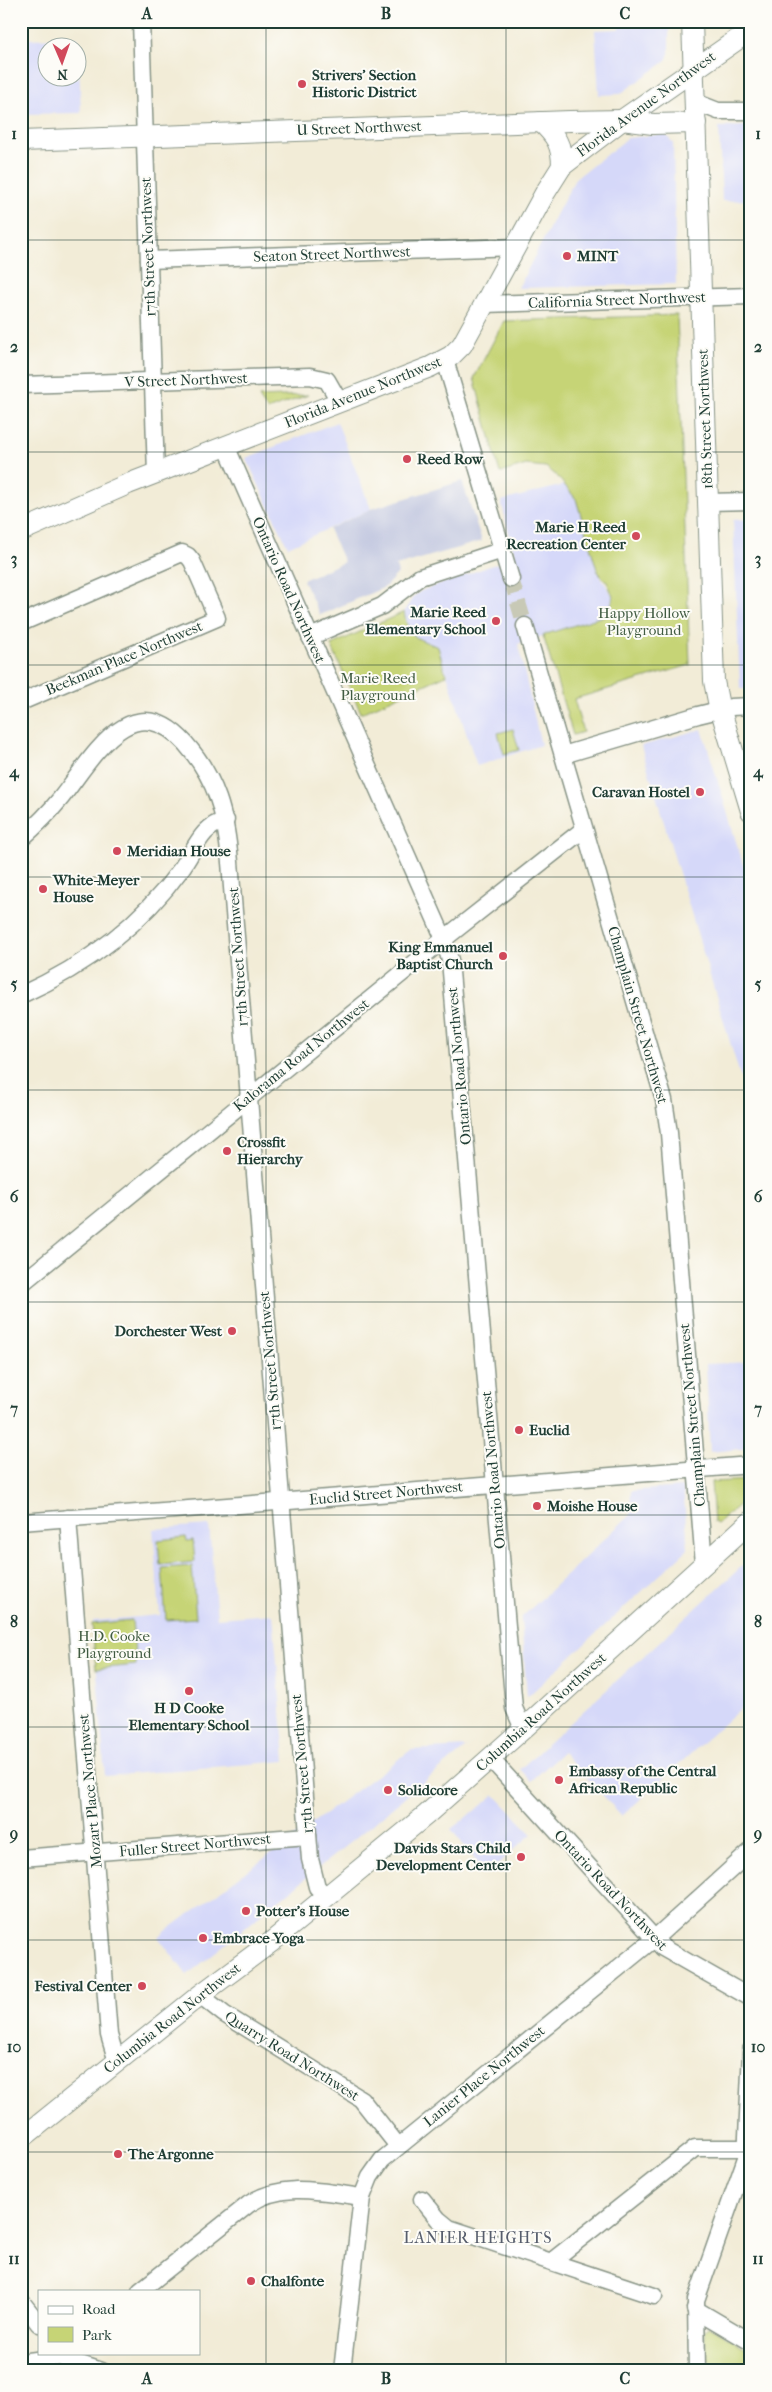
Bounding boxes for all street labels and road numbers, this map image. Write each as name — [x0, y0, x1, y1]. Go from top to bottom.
street label: Florida Avenue Northwest — [573, 47, 720, 161]
street label: U Street Northwest — [296, 117, 423, 139]
street label: 17th Street Northwest — [137, 176, 159, 317]
street label: Seaton Street Northwest — [253, 242, 412, 266]
street label: California Street Northwest — [528, 288, 707, 312]
street label: 18th Street Northwest — [694, 348, 716, 489]
street label: Florida Avenue Northwest — [282, 352, 445, 432]
street label: V Street Northwest — [123, 369, 249, 391]
street label: Ontario Road Northwest — [249, 514, 330, 667]
street label: Beekman Place Northwest — [43, 617, 206, 699]
street label: 17th Street Northwest — [224, 886, 252, 1028]
street label: Champlain Street Northwest — [604, 924, 672, 1106]
street label: Ontario Road Northwest — [443, 986, 475, 1146]
street label: Kalorama Road Northwest — [229, 994, 373, 1115]
street label: 17th Street Northwest — [255, 1290, 285, 1432]
street label: Champlain Street Northwest — [675, 1322, 709, 1507]
street label: Ontario Road Northwest — [477, 1390, 509, 1550]
street label: Euclid Street Northwest — [308, 1477, 464, 1509]
street label: Columbia Road Northwest — [472, 1648, 610, 1775]
street label: 17th Street Northwest — [287, 1693, 317, 1835]
street label: Mozart Place Northwest — [74, 1712, 106, 1869]
street label: Ontario Road Northwest — [550, 1826, 672, 1955]
street label: Fuller Street Northwest — [118, 1829, 272, 1861]
street label: Columbia Road Northwest — [100, 1958, 245, 2077]
street label: Quarry Road Northwest — [221, 2007, 363, 2105]
street label: Lanier Place Northwest — [420, 2021, 549, 2131]

